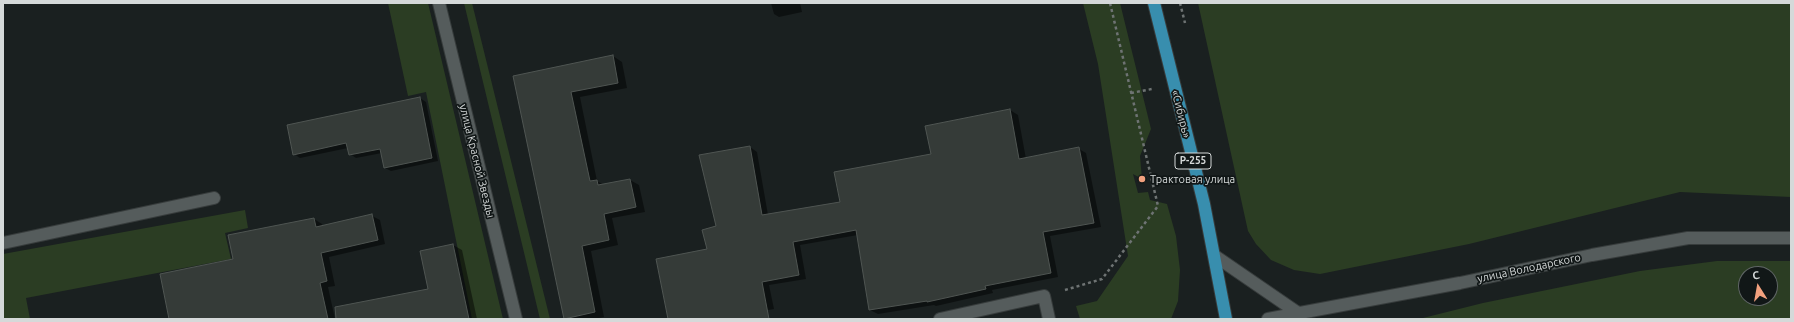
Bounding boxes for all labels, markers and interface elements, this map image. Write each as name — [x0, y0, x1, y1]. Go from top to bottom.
street label: «Сибирь» — [1169, 89, 1193, 139]
street label: улица Красной Звезды — [456, 103, 498, 219]
road number: Р-255 — [1175, 153, 1211, 169]
place label: Трактовая улица — [1150, 172, 1235, 186]
marker: Трактовая улица — [1137, 174, 1147, 184]
street label: улица Володарского — [1476, 251, 1582, 285]
north arrow — [1738, 266, 1778, 306]
text: С — [1751, 269, 1760, 282]

